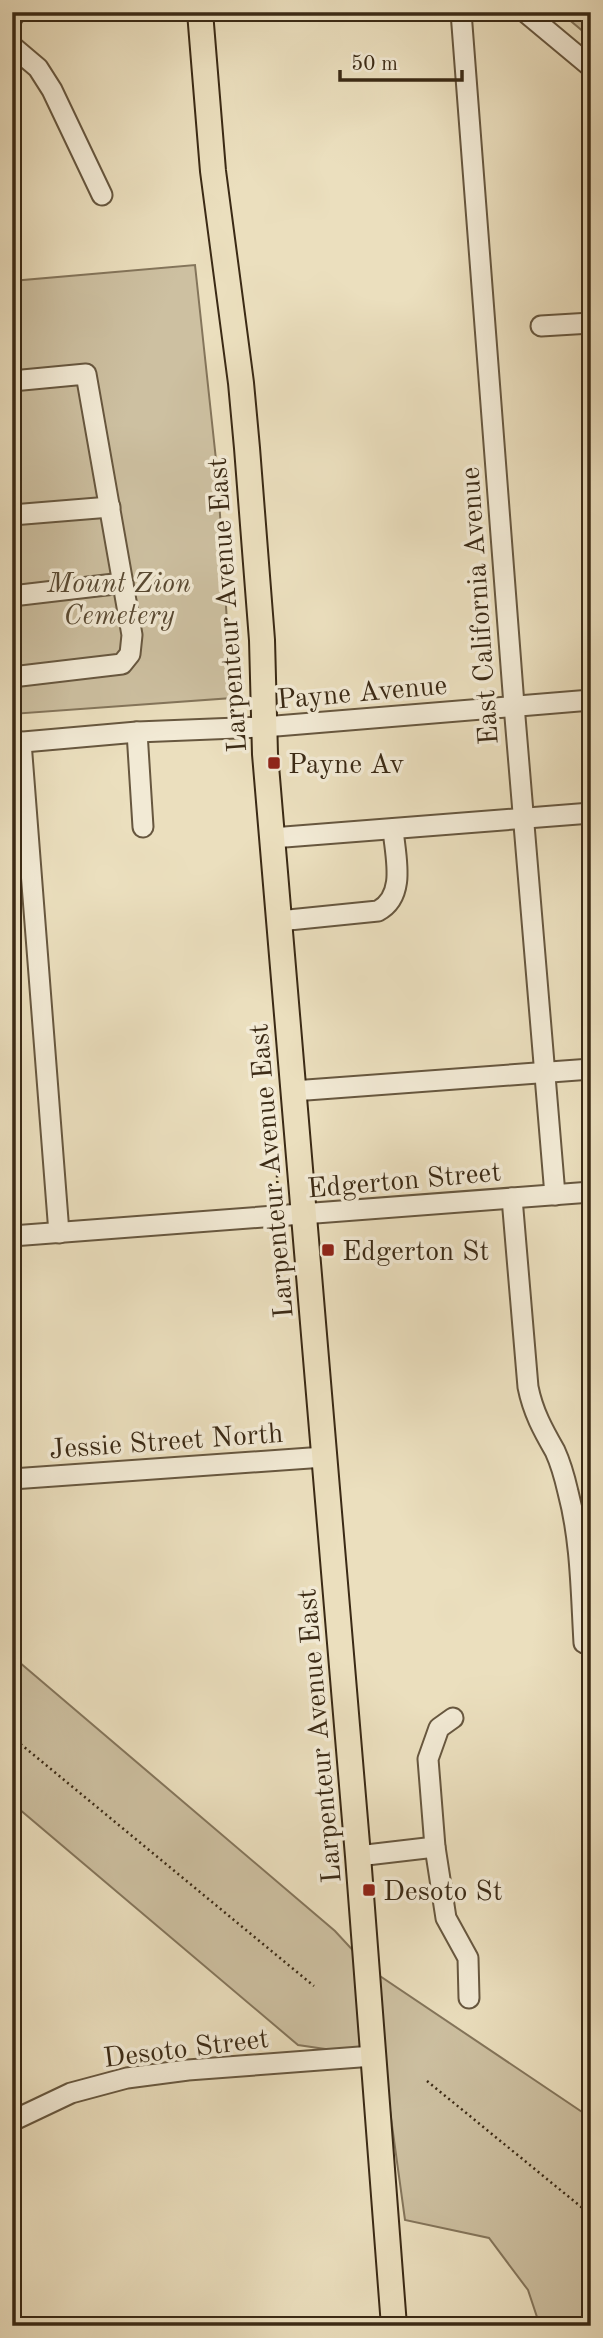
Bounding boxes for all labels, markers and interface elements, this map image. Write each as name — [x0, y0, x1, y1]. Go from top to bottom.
scale bar — [340, 38, 463, 82]
text: 50 m — [351, 54, 398, 75]
street label: Larpenteur Avenue East — [205, 456, 253, 753]
street label: East California Avenue — [457, 466, 505, 746]
park label: Mount Zion Cemetery — [46, 571, 191, 631]
street label: Payne Avenue — [276, 673, 449, 715]
place label: Payne Av — [288, 752, 404, 780]
marker: Payne Av — [266, 755, 282, 771]
street label: Larpenteur Avenue East — [246, 1022, 300, 1319]
street label: Edgerton Street — [306, 1160, 502, 1204]
place label: Edgerton St — [342, 1239, 489, 1267]
marker: Edgerton St — [320, 1242, 336, 1258]
street label: Jessie Street North — [48, 1421, 284, 1465]
street label: Larpenteur Avenue East — [294, 1587, 348, 1884]
place label: Desoto St — [383, 1879, 502, 1907]
marker: Desoto St — [361, 1882, 377, 1898]
street label: Desoto Street — [102, 2026, 271, 2074]

